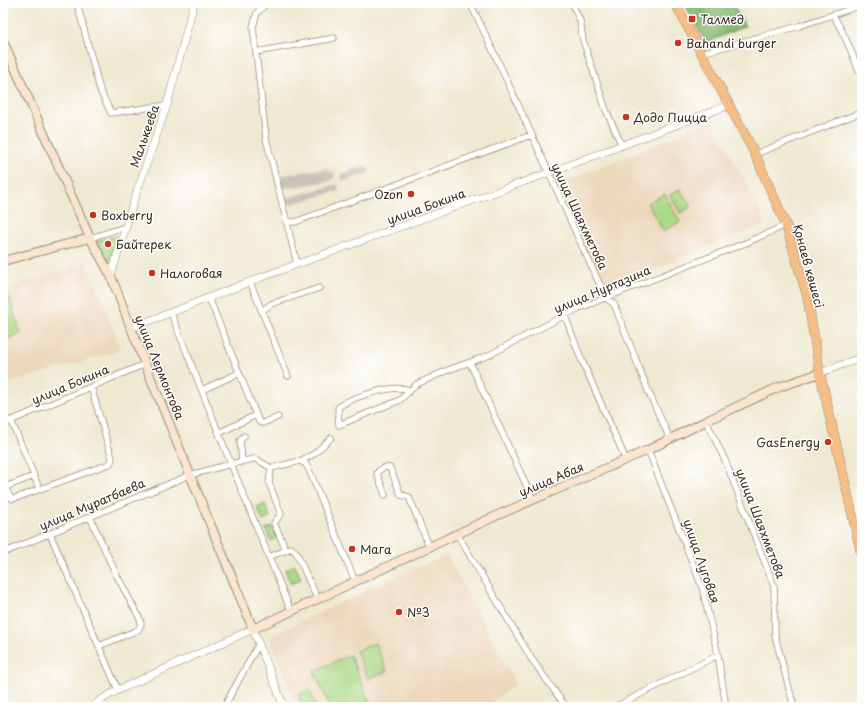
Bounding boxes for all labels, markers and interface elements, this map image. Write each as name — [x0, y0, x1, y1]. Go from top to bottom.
place label: Талмед — [700, 10, 744, 28]
marker: Талмед — [687, 14, 697, 24]
place label: Bahandi burger — [686, 34, 777, 52]
marker: Bahandi burger — [673, 38, 683, 48]
street label: Малькеева — [125, 102, 163, 170]
place label: Додо Пицца — [633, 108, 708, 126]
marker: Додо Пицца — [621, 112, 631, 122]
street label: улица Шаяхметова — [547, 159, 613, 273]
street label: улица Бокина — [384, 183, 468, 229]
place label: Ozon — [374, 185, 403, 203]
marker: Ozon — [406, 189, 416, 199]
place label: Boxberry — [101, 206, 153, 224]
marker: Boxberry — [88, 210, 98, 220]
street label: Қонаев көшесі — [789, 222, 829, 310]
place label: Байтерек — [116, 235, 172, 253]
marker: Байтерек — [103, 239, 113, 249]
street label: улица Нуртазина — [551, 260, 654, 318]
place label: Налоговая — [160, 264, 223, 282]
marker: Налоговая — [147, 268, 157, 278]
street label: улица Лермонтова — [131, 312, 189, 423]
street label: улица Бокина — [29, 359, 112, 408]
place label: GasEnergy — [756, 433, 820, 451]
marker: GasEnergy — [823, 437, 833, 447]
street label: улица Абая — [516, 457, 586, 501]
street label: улица Шаяхметова — [732, 465, 790, 581]
street label: улица Муратбаева — [36, 473, 148, 534]
street label: улица Луговая — [679, 516, 725, 606]
place label: Мага — [360, 540, 392, 558]
marker: Мага — [347, 544, 357, 554]
place label: №3 — [407, 603, 430, 621]
marker: №3 — [394, 607, 404, 617]

